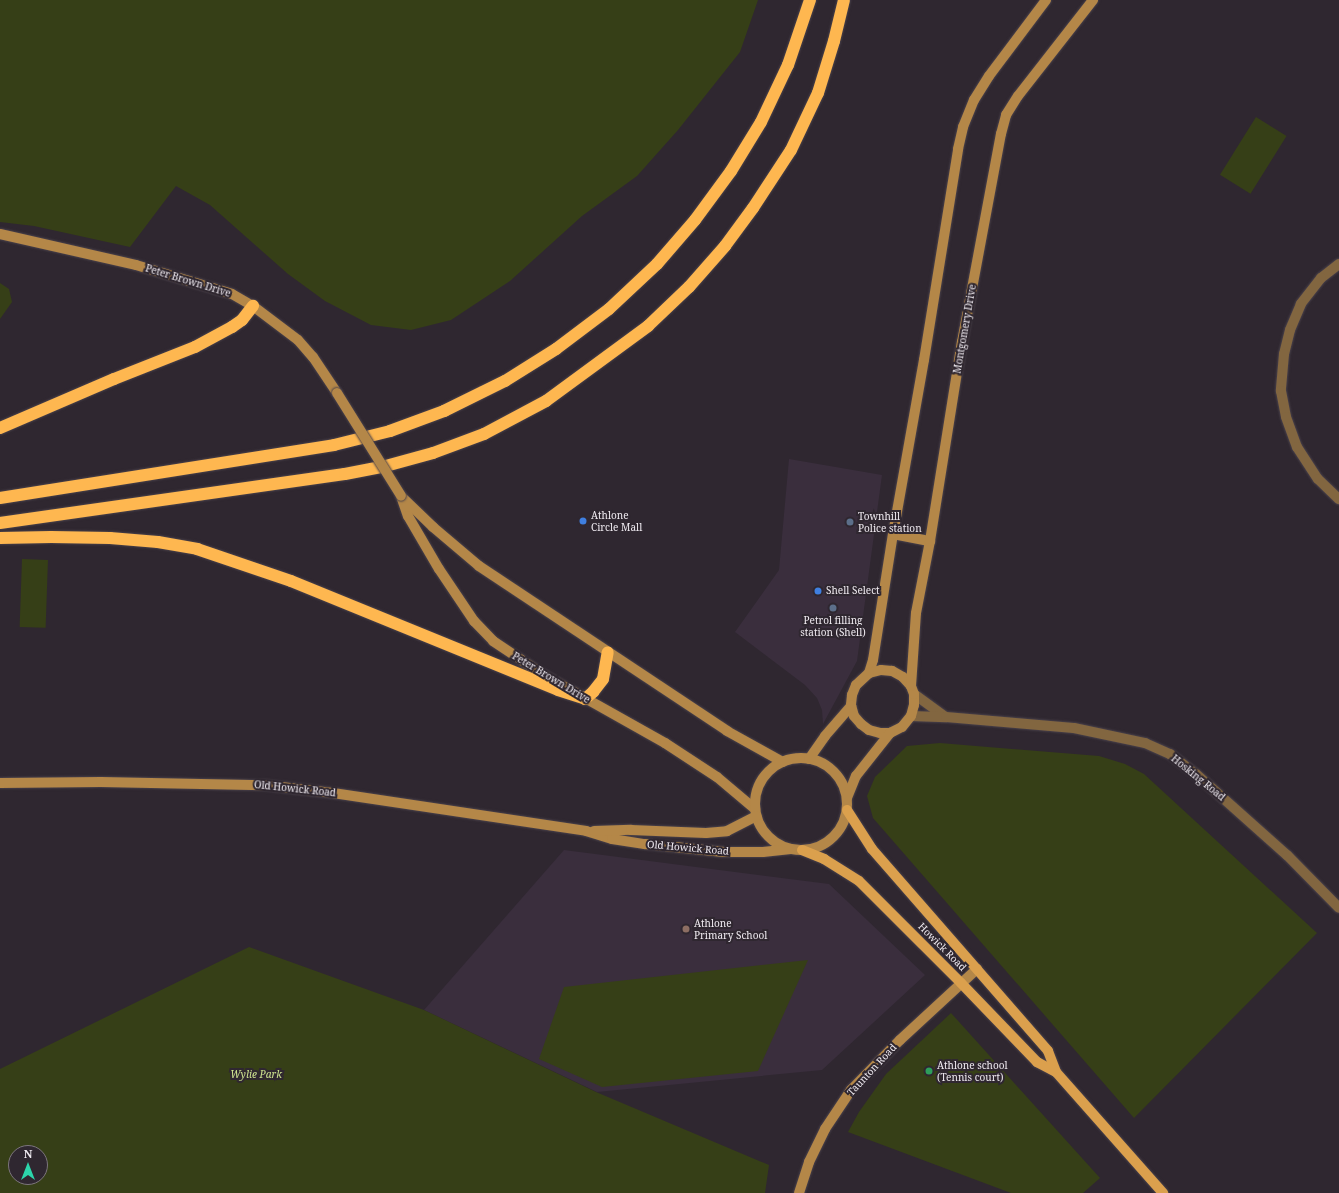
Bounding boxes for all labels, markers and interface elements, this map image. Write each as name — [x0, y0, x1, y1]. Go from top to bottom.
street label: Peter Brown Drive — [144, 262, 232, 300]
street label: Montgomery Drive — [951, 283, 979, 375]
place label: Athlone Circle Mall — [591, 509, 642, 532]
place label: Townhill Police station — [858, 510, 922, 534]
marker: Athlone Circle Mall — [578, 516, 588, 526]
marker: Townhill Police station — [845, 517, 855, 527]
place label: Shell Select — [826, 585, 880, 597]
marker: Shell Select — [813, 586, 823, 596]
marker: Petrol filling station (Shell) — [828, 603, 838, 613]
place label: Petrol filling station (Shell) — [800, 614, 866, 638]
street label: Peter Brown Drive — [510, 650, 592, 706]
street label: Hosking Road — [1169, 753, 1227, 803]
street label: Old Howick Road — [253, 779, 337, 799]
street label: Old Howick Road — [647, 838, 729, 858]
place label: Athlone Primary School — [694, 917, 767, 940]
street label: Howick Road — [915, 920, 969, 974]
marker: Athlone Primary School — [681, 924, 691, 934]
street label: Taunton Road — [845, 1042, 899, 1098]
place label: Athlone school (Tennis court) — [937, 1059, 1008, 1082]
marker: Athlone school (Tennis court) — [924, 1066, 934, 1076]
park label: Wylie Park — [230, 1069, 282, 1081]
north arrow — [8, 1145, 48, 1185]
text: N — [24, 1146, 32, 1161]

